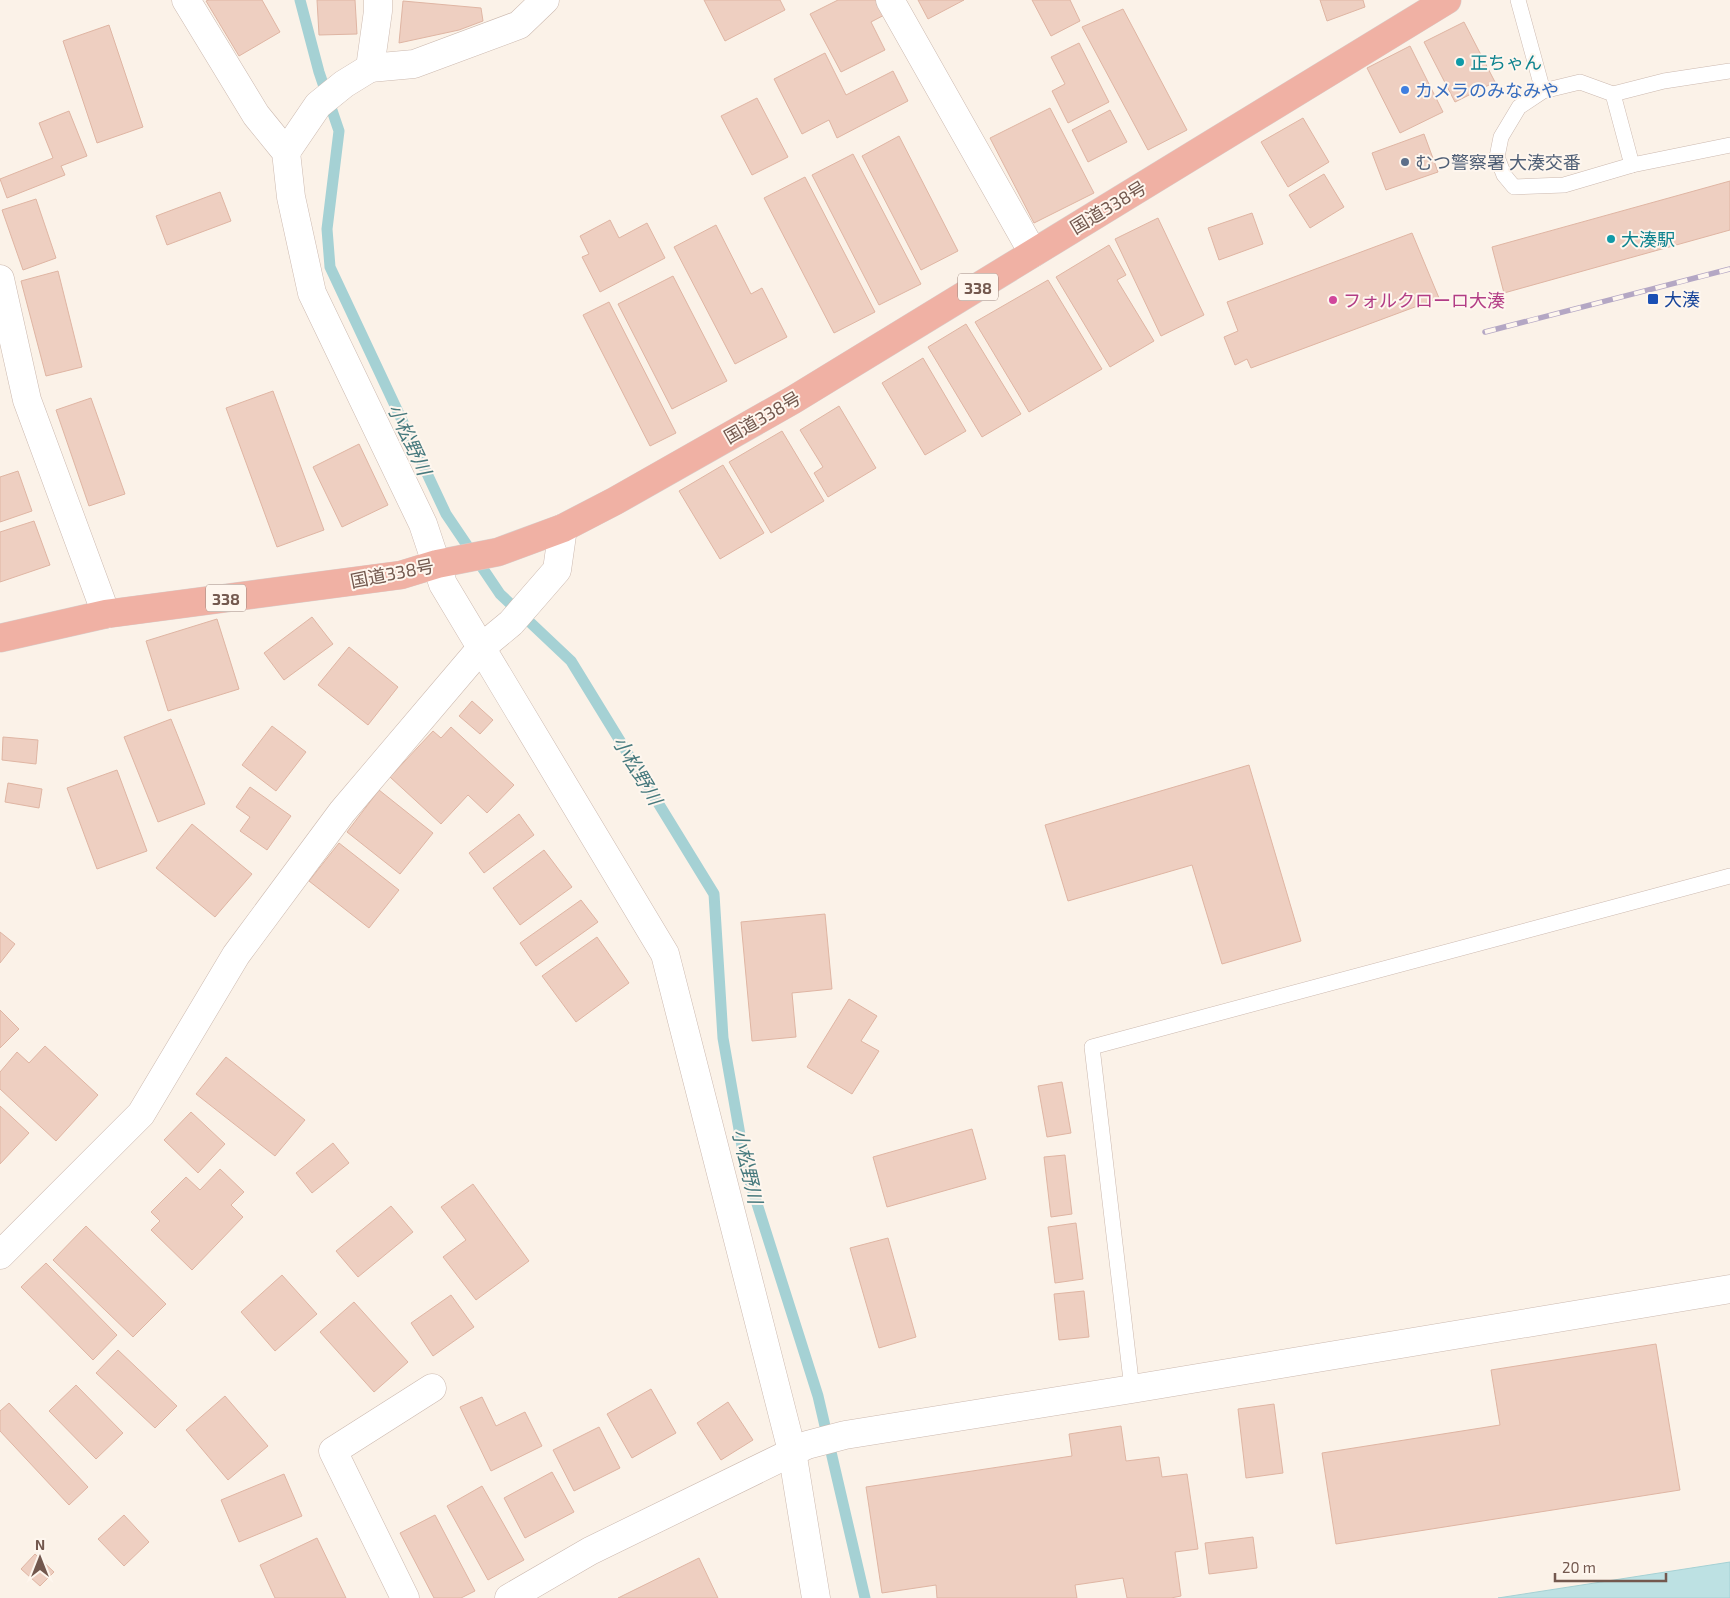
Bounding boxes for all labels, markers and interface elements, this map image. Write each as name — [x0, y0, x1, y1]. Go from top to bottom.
place label: 正ちゃん — [1470, 51, 1542, 73]
marker: 正ちゃん — [1454, 56, 1466, 68]
place label: カメラのみなみや — [1415, 79, 1559, 101]
marker: カメラのみなみや — [1399, 84, 1411, 96]
place label: むつ警察署 大湊交番 — [1415, 151, 1581, 173]
marker: むつ警察署 大湊交番 — [1399, 156, 1411, 168]
street label: 国道338号 — [1066, 176, 1150, 238]
place label: 大湊駅 — [1621, 228, 1675, 250]
marker: 大湊駅 — [1605, 233, 1617, 245]
road number: 338 — [958, 274, 998, 300]
place label: 大湊 — [1664, 288, 1700, 310]
place label: フォルクローロ大湊 — [1343, 289, 1505, 311]
marker: 大湊 — [1646, 292, 1660, 306]
marker: フォルクローロ大湊 — [1327, 294, 1339, 306]
street label: 国道338号 — [720, 386, 804, 448]
water label: 小松野川 — [384, 400, 437, 480]
street label: 国道338号 — [348, 554, 436, 592]
road number: 338 — [206, 584, 246, 612]
water label: 小松野川 — [609, 731, 668, 810]
water label: 小松野川 — [728, 1126, 768, 1208]
north arrow — [15, 1533, 65, 1583]
text: N — [35, 1536, 45, 1553]
scale bar — [1555, 1550, 1666, 1582]
text: 20 m — [1562, 1558, 1596, 1576]

